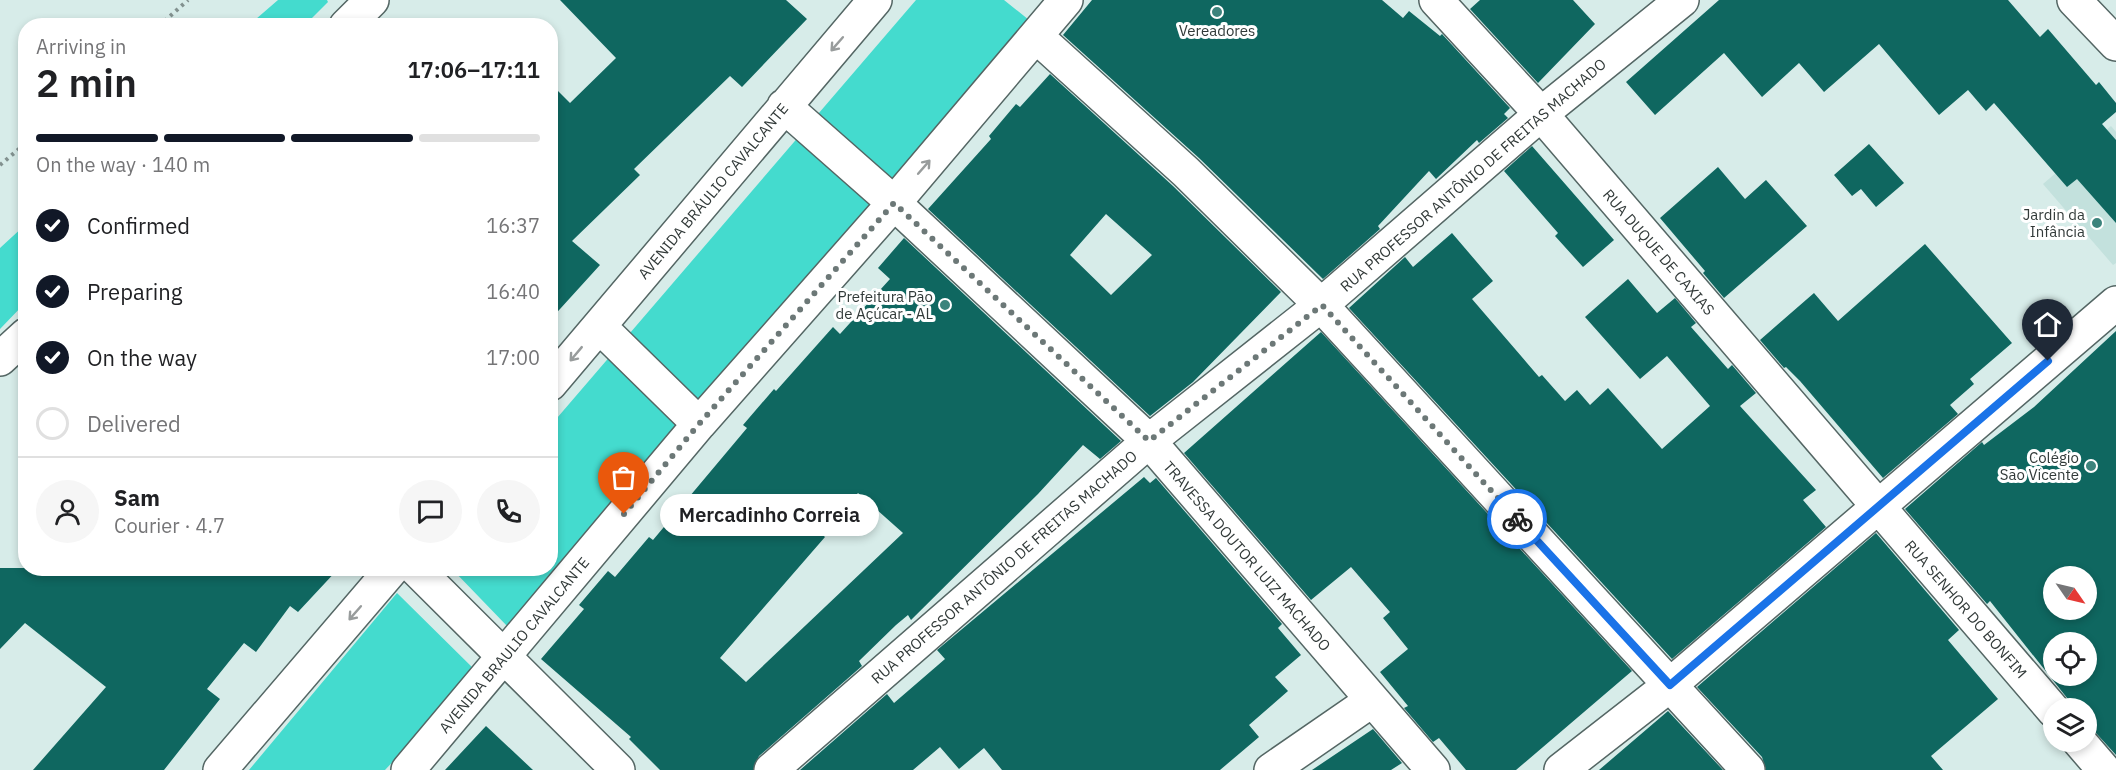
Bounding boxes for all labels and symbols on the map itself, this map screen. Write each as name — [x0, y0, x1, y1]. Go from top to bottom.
marker: Vereadores — [1210, 5, 1224, 19]
place label: Vereadores — [1179, 21, 1255, 40]
one-way arrow — [830, 36, 844, 51]
street label: RUA PROFESSOR ANTÔNIO DE FREITAS MACHADO — [1336, 54, 1610, 296]
street label: AVENIDA BRÁULIO CAVALCANTE — [634, 99, 792, 283]
one-way arrow — [918, 159, 931, 175]
street label: RUA DUQUE DE CAXIAS — [1599, 185, 1719, 319]
place label: Jardin da Infância — [2023, 205, 2085, 241]
marker: Jardin da Infância — [2090, 216, 2104, 230]
place label: Prefeitura Pão de Açúcar - AL — [836, 287, 933, 323]
marker: Prefeitura Pão de Açúcar - AL — [938, 298, 952, 312]
pin — [2022, 299, 2073, 361]
one-way arrow — [569, 346, 583, 361]
street label: RUA PROFESSOR ANTÔNIO DE FREITAS MACHADO — [867, 446, 1141, 688]
place label: Colégio São Vicente — [2000, 448, 2079, 484]
pin — [598, 452, 649, 514]
street label: TRAVESSA DOUTOR LUIZ MACHADO — [1159, 457, 1335, 655]
marker: Colégio São Vicente — [2084, 459, 2098, 473]
courier — [1487, 489, 1547, 549]
callout: Mercadinho Correia — [660, 493, 879, 535]
street label: RUA SENHOR DO BONFIM — [1901, 536, 2031, 682]
street label: AVENIDA BRAULIO CAVALCANTE — [435, 553, 593, 737]
north arrow — [2043, 566, 2097, 620]
one-way arrow — [348, 605, 361, 621]

